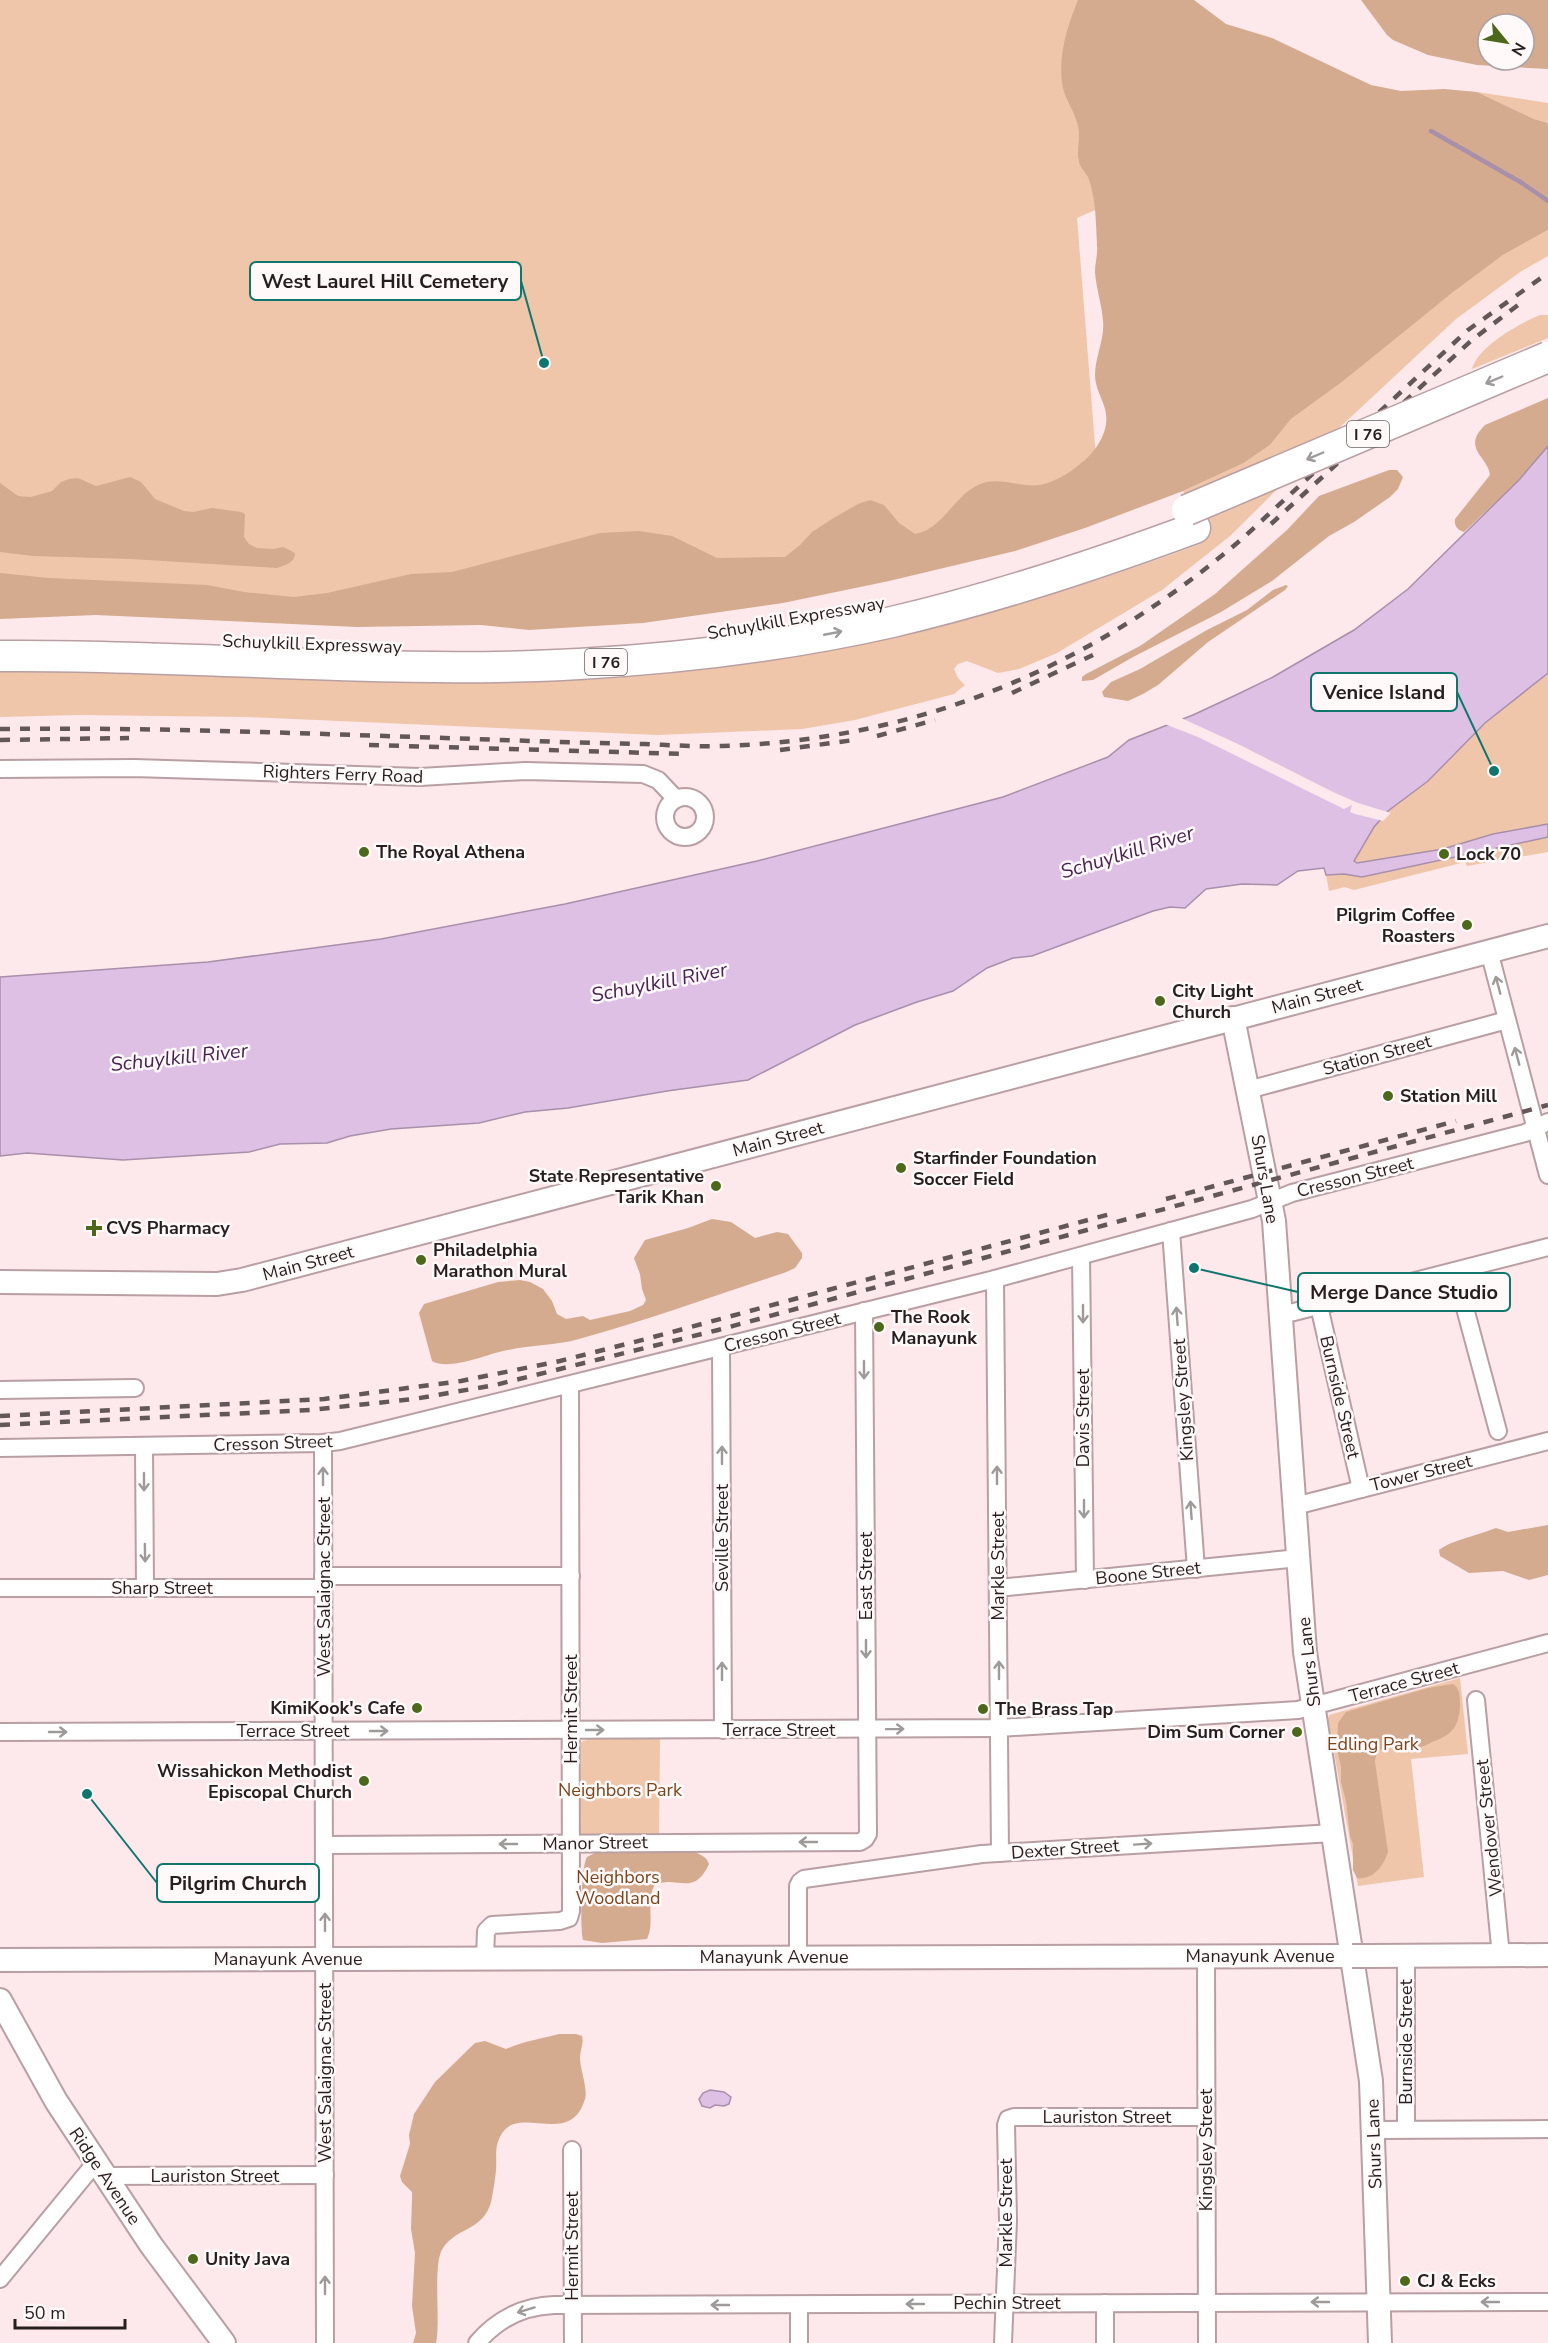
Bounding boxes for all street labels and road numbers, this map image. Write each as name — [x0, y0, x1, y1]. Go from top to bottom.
road number: I 76 — [1347, 421, 1389, 447]
street label: Schuylkill Expressway — [705, 590, 887, 645]
street label: Schuylkill Expressway — [222, 629, 403, 659]
road number: I 76 — [585, 649, 627, 675]
street label: Righters Ferry Road — [262, 759, 424, 789]
street label: Main Street — [1269, 972, 1366, 1020]
street label: Station Street — [1320, 1029, 1435, 1081]
street label: Main Street — [730, 1115, 827, 1163]
street label: Shurs Lane — [1245, 1133, 1285, 1225]
street label: Cresson Street — [1294, 1151, 1416, 1203]
street label: Main Street — [260, 1239, 357, 1287]
street label: Cresson Street — [721, 1306, 843, 1358]
street label: Burnside Street — [1314, 1333, 1366, 1462]
street label: Kingsley Street — [1167, 1337, 1199, 1462]
street label: Davis Street — [1071, 1368, 1095, 1467]
street label: Cresson Street — [213, 1429, 334, 1457]
street label: Tower Street — [1368, 1449, 1475, 1497]
street label: Seville Street — [710, 1483, 734, 1592]
street label: West Salaignac Street — [312, 1496, 336, 1677]
street label: Markle Street — [986, 1511, 1010, 1620]
street label: East Street — [854, 1531, 878, 1620]
street label: Boone Street — [1094, 1555, 1203, 1590]
street label: Sharp Street — [111, 1576, 213, 1600]
street label: Shurs Lane — [1292, 1616, 1326, 1708]
street label: Hermit Street — [559, 1654, 583, 1764]
street label: Terrace Street — [1346, 1656, 1462, 1708]
street label: Terrace Street — [723, 1718, 836, 1742]
street label: Terrace Street — [237, 1719, 350, 1743]
street label: Wendover Street — [1470, 1758, 1508, 1898]
street label: Manor Street — [542, 1830, 649, 1856]
street label: Dexter Street — [1010, 1833, 1121, 1865]
street label: Manayunk Avenue — [1185, 1944, 1335, 1968]
street label: Manayunk Avenue — [699, 1945, 849, 1969]
street label: Manayunk Avenue — [213, 1947, 363, 1971]
street label: Burnside Street — [1394, 1979, 1418, 2105]
street label: West Salaignac Street — [313, 1982, 337, 2163]
street label: Kingsley Street — [1194, 2088, 1218, 2211]
street label: Shurs Lane — [1360, 2099, 1388, 2189]
street label: Lauriston Street — [1043, 2105, 1172, 2129]
street label: Ridge Avenue — [64, 2123, 146, 2229]
street label: Markle Street — [994, 2158, 1018, 2267]
street label: Lauriston Street — [151, 2164, 280, 2188]
street label: Hermit Street — [560, 2191, 584, 2301]
street label: Pechin Street — [953, 2291, 1061, 2315]

